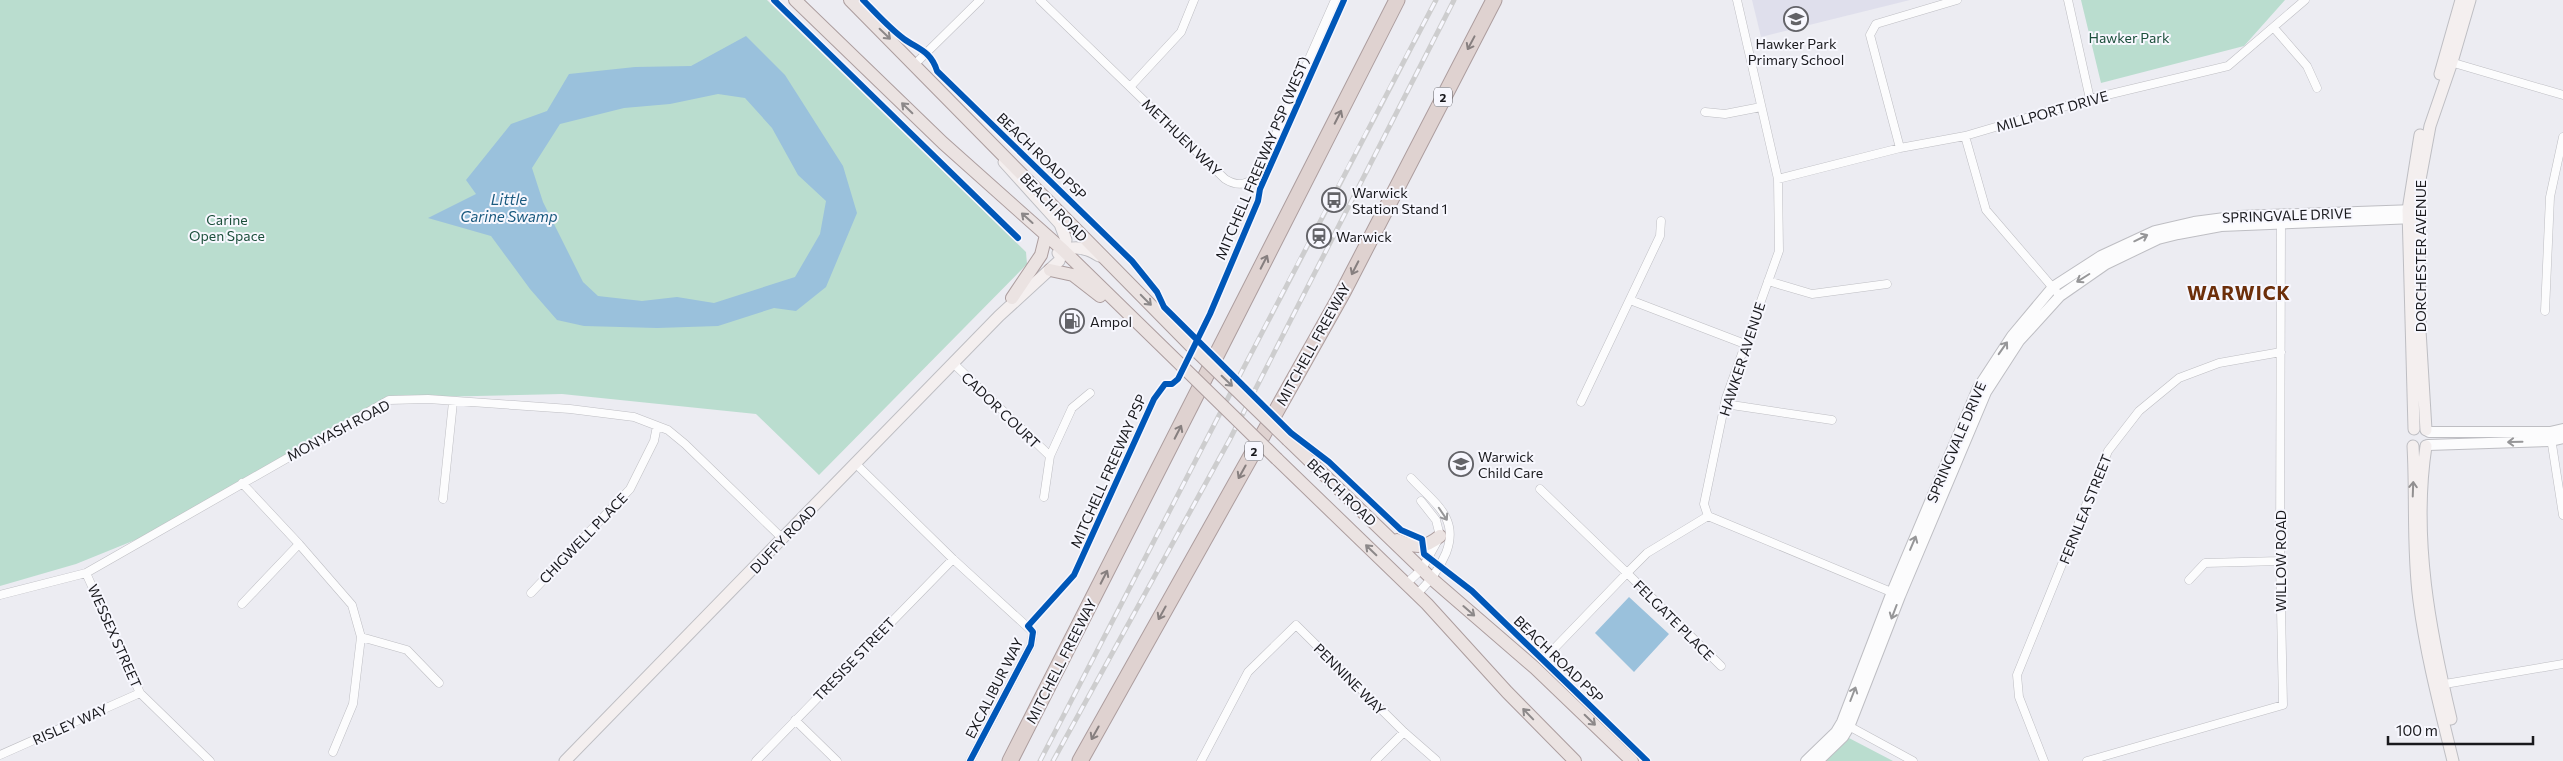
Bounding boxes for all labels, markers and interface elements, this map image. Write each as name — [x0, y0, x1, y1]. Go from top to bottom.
school or university icon: Hawker Park Primary School — [1783, 6, 1809, 32]
one-way arrow — [879, 28, 891, 40]
park label: Hawker Park — [2088, 29, 2170, 46]
one-way arrow — [1466, 35, 1475, 50]
place label: Hawker Park Primary School — [1748, 35, 1844, 68]
street label: MITCHELL FREEWAY PSP (WEST) — [1211, 54, 1313, 262]
street label: MILLPORT DRIVE — [1994, 87, 2110, 135]
road number: 2 — [1434, 88, 1452, 106]
street label: METHUEN WAY — [1139, 95, 1225, 179]
one-way arrow — [901, 102, 913, 114]
street label: BEACH ROAD PSP — [994, 109, 1090, 203]
one-way arrow — [1334, 110, 1343, 125]
street label: BEACH ROAD — [1017, 169, 1091, 245]
street label: DORCHESTER AVENUE — [2412, 180, 2429, 332]
place label: Warwick Station Stand 1 — [1352, 184, 1447, 217]
bus stop icon: Warwick Station Stand 1 — [1321, 187, 1347, 213]
water label: Little Carine Swamp — [460, 190, 558, 225]
street label: SPRINGVALE DRIVE — [2222, 204, 2352, 226]
park label: Carine Open Space — [189, 211, 265, 244]
one-way arrow — [1020, 212, 1033, 224]
station icon: Warwick — [1306, 223, 1332, 249]
place label: Warwick — [1336, 228, 1392, 245]
one-way arrow — [2133, 233, 2148, 242]
one-way arrow — [1260, 255, 1269, 270]
one-way arrow — [1350, 261, 1360, 276]
one-way arrow — [2077, 274, 2091, 284]
street label: MITCHELL FREEWAY — [1272, 280, 1354, 408]
district label: WARWICK — [2187, 281, 2291, 304]
one-way arrow — [1140, 294, 1152, 306]
street label: HAWKER AVENUE — [1716, 300, 1768, 418]
fuel station icon: Ampol — [1059, 308, 1085, 334]
place label: Ampol — [1090, 313, 1132, 330]
one-way arrow — [1998, 341, 2008, 355]
street label: CADOR COURT — [958, 368, 1044, 452]
one-way arrow — [1221, 375, 1233, 387]
street label: SPRINGVALE DRIVE — [1923, 379, 1989, 505]
street label: MITCHELL FREEWAY PSP — [1066, 391, 1150, 550]
street label: MONYASH ROAD — [284, 396, 392, 464]
one-way arrow — [1174, 425, 1183, 440]
one-way arrow — [2507, 437, 2523, 447]
road number: 2 — [1245, 442, 1263, 461]
place label: Warwick Child Care — [1478, 448, 1543, 481]
school or university icon: Warwick Child Care — [1448, 451, 1474, 477]
street label: FERNLEA STREET — [2055, 452, 2115, 566]
street label: BEACH ROAD — [1304, 455, 1380, 529]
one-way arrow — [1237, 464, 1247, 479]
one-way arrow — [2408, 481, 2418, 497]
street label: CHIGWELL PLACE — [535, 489, 631, 587]
street label: DUFFY ROAD — [746, 501, 820, 577]
one-way arrow — [1438, 507, 1448, 521]
street label: WILLOW ROAD — [2272, 510, 2289, 612]
one-way arrow — [1909, 536, 1919, 551]
one-way arrow — [1365, 544, 1378, 556]
one-way arrow — [1100, 570, 1109, 585]
street label: FELGATE PLACE — [1630, 576, 1718, 664]
street label: WESSEX STREET — [85, 582, 145, 690]
street label: MITCHELL FREEWAY — [1022, 596, 1100, 726]
one-way arrow — [1889, 604, 1898, 619]
one-way arrow — [1462, 605, 1475, 616]
one-way arrow — [1157, 606, 1167, 620]
street label: BEACH ROAD PSP — [1511, 612, 1607, 706]
street label: TRESISE STREET — [810, 614, 898, 704]
street label: EXCALIBUR WAY — [961, 635, 1027, 741]
street label: PENNINE WAY — [1311, 640, 1389, 718]
one-way arrow — [1849, 686, 1858, 702]
street label: RISLEY WAY — [30, 700, 110, 748]
one-way arrow — [1522, 708, 1535, 720]
one-way arrow — [1584, 714, 1596, 726]
scale bar — [2388, 714, 2533, 746]
text: 100 m — [2396, 721, 2438, 739]
one-way arrow — [1090, 726, 1100, 740]

